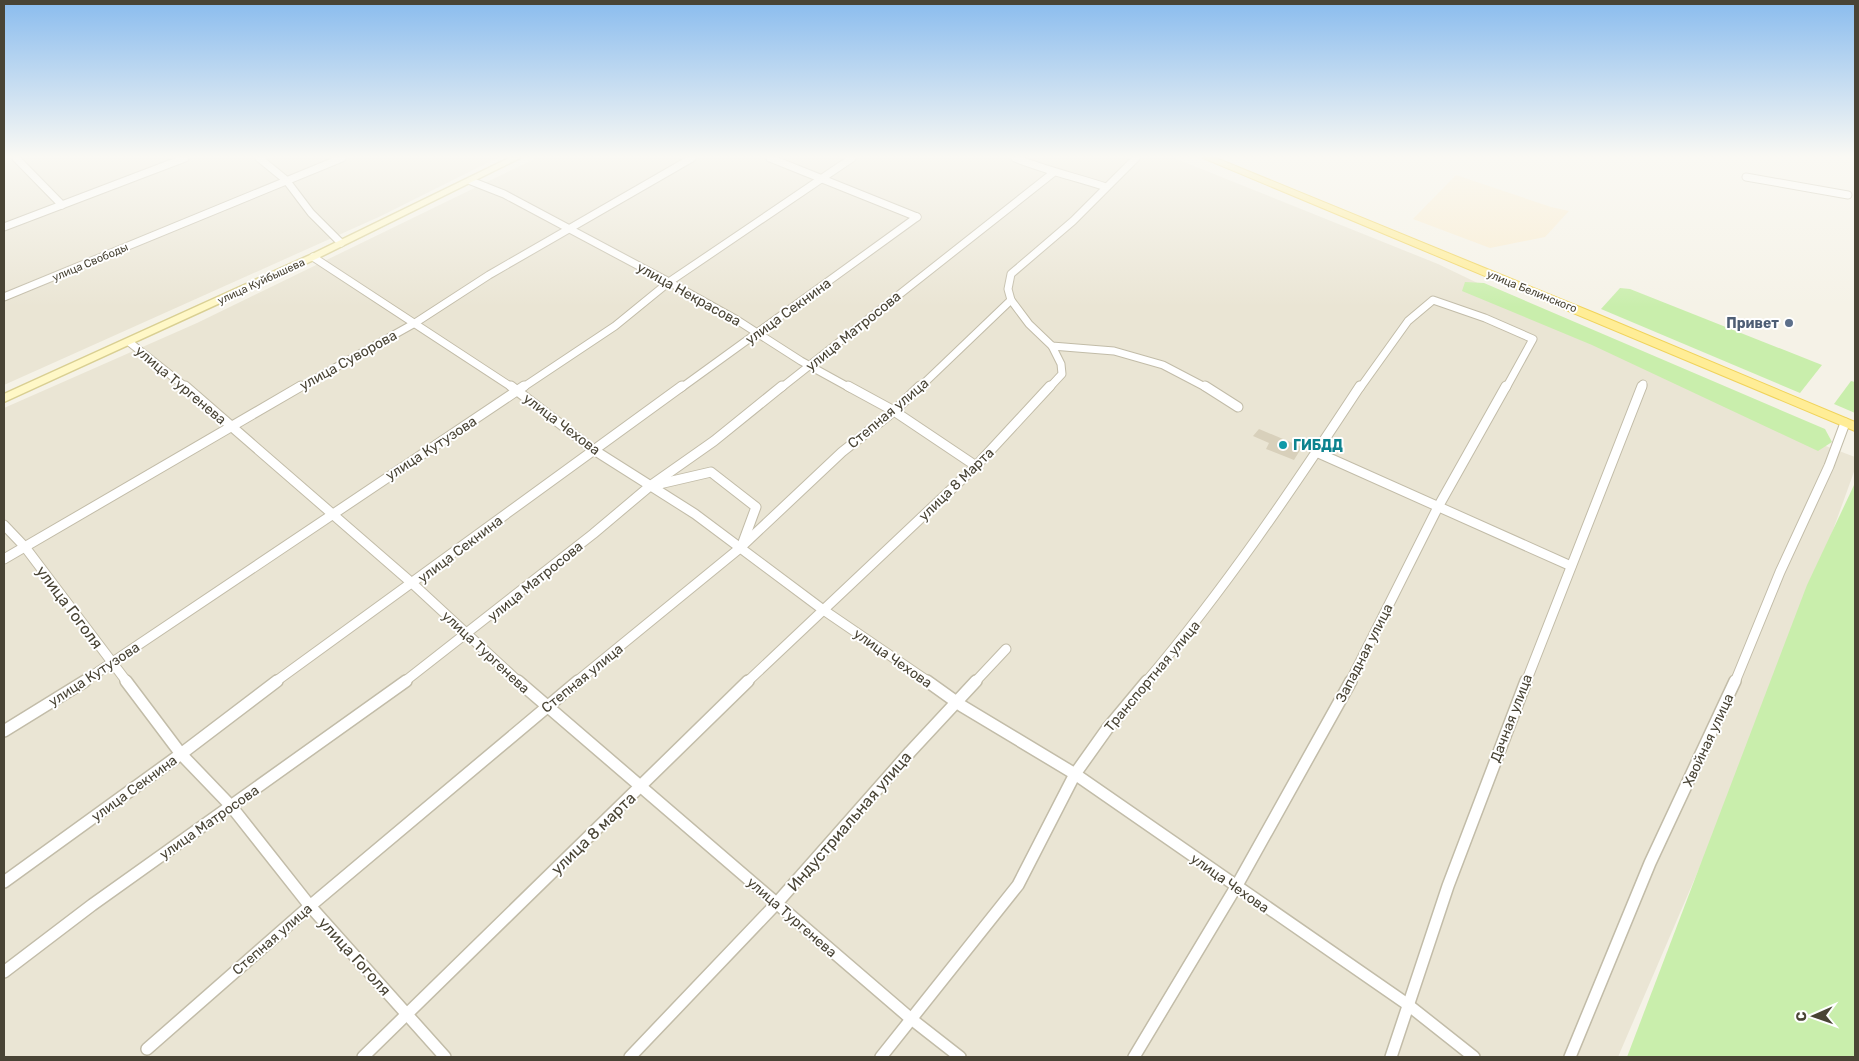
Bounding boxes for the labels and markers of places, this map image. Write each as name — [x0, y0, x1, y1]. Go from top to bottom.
place label: Привет — [1726, 315, 1779, 332]
marker: Привет — [1783, 317, 1795, 329]
place label: ГИБДД — [1293, 437, 1343, 454]
marker: ГИБДД — [1277, 439, 1289, 451]

